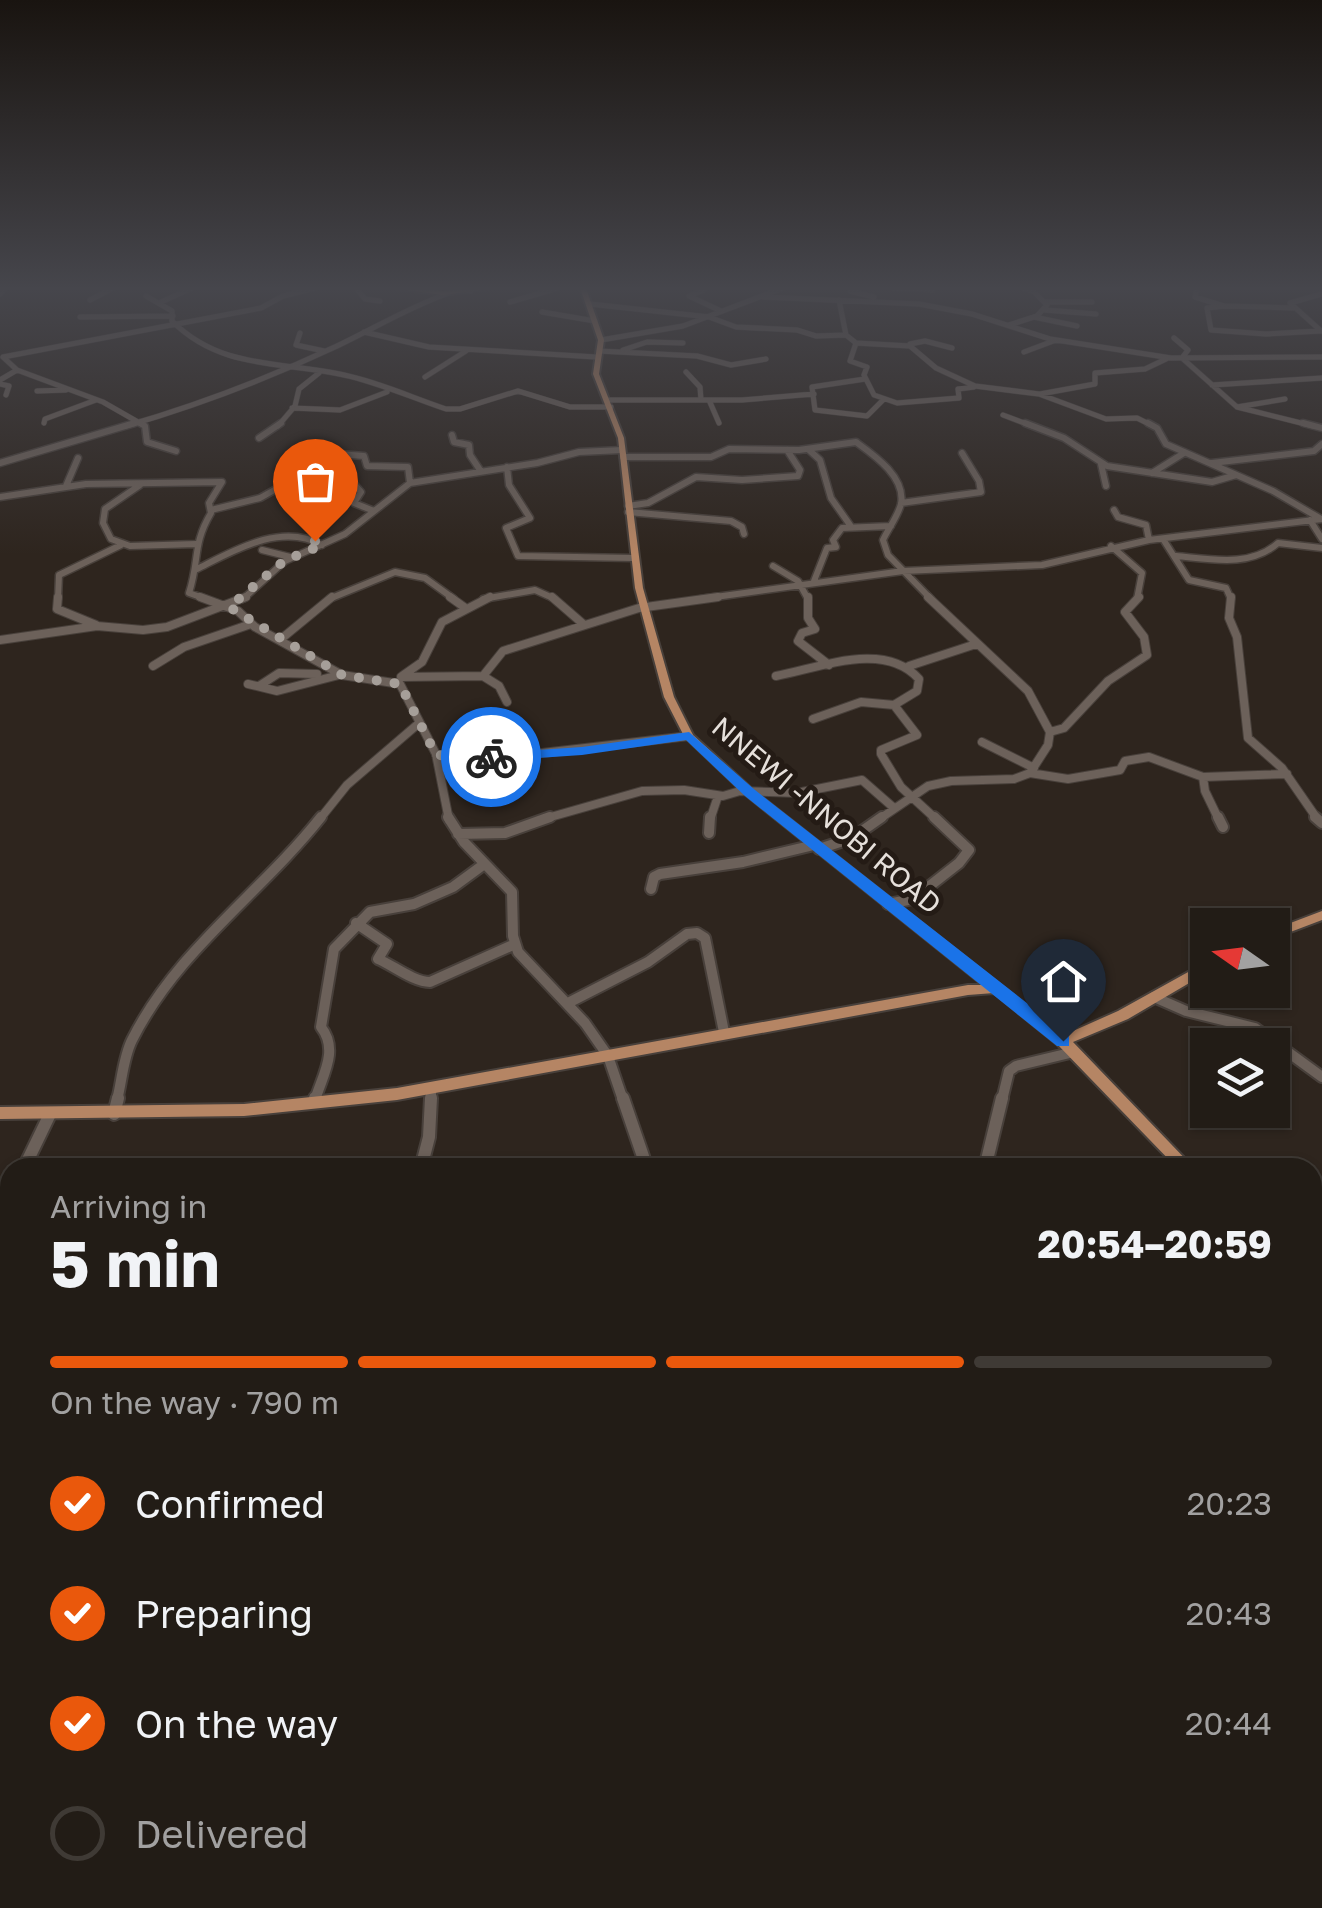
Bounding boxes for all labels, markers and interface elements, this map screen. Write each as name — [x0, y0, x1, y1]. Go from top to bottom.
pin — [273, 439, 358, 542]
icon: bag — [288, 454, 343, 509]
courier — [441, 707, 541, 807]
street label: NNEWI -NNOBI ROAD — [706, 710, 948, 920]
icon: bike — [464, 730, 519, 785]
north arrow — [1190, 908, 1290, 1008]
map controls — [1190, 908, 1290, 1128]
pin — [1021, 939, 1106, 1042]
icon: home — [1036, 954, 1091, 1009]
button: layers — [1190, 1028, 1290, 1128]
text: Arriving in — [50, 1187, 207, 1225]
text: 20:54–20:59 — [1038, 1221, 1272, 1266]
text: 5 min — [50, 1223, 220, 1301]
text: On the way · 790 m — [50, 1383, 339, 1421]
icon: check — [50, 1476, 105, 1531]
text: Confirmed — [135, 1481, 325, 1526]
text: 20:23 — [1187, 1484, 1272, 1522]
icon: check — [50, 1586, 105, 1641]
text: Preparing — [135, 1591, 313, 1636]
text: 20:43 — [1186, 1594, 1272, 1632]
icon: check — [50, 1696, 105, 1751]
text: On the way — [135, 1701, 338, 1746]
text: 20:44 — [1185, 1704, 1272, 1742]
text: Delivered — [135, 1811, 308, 1856]

